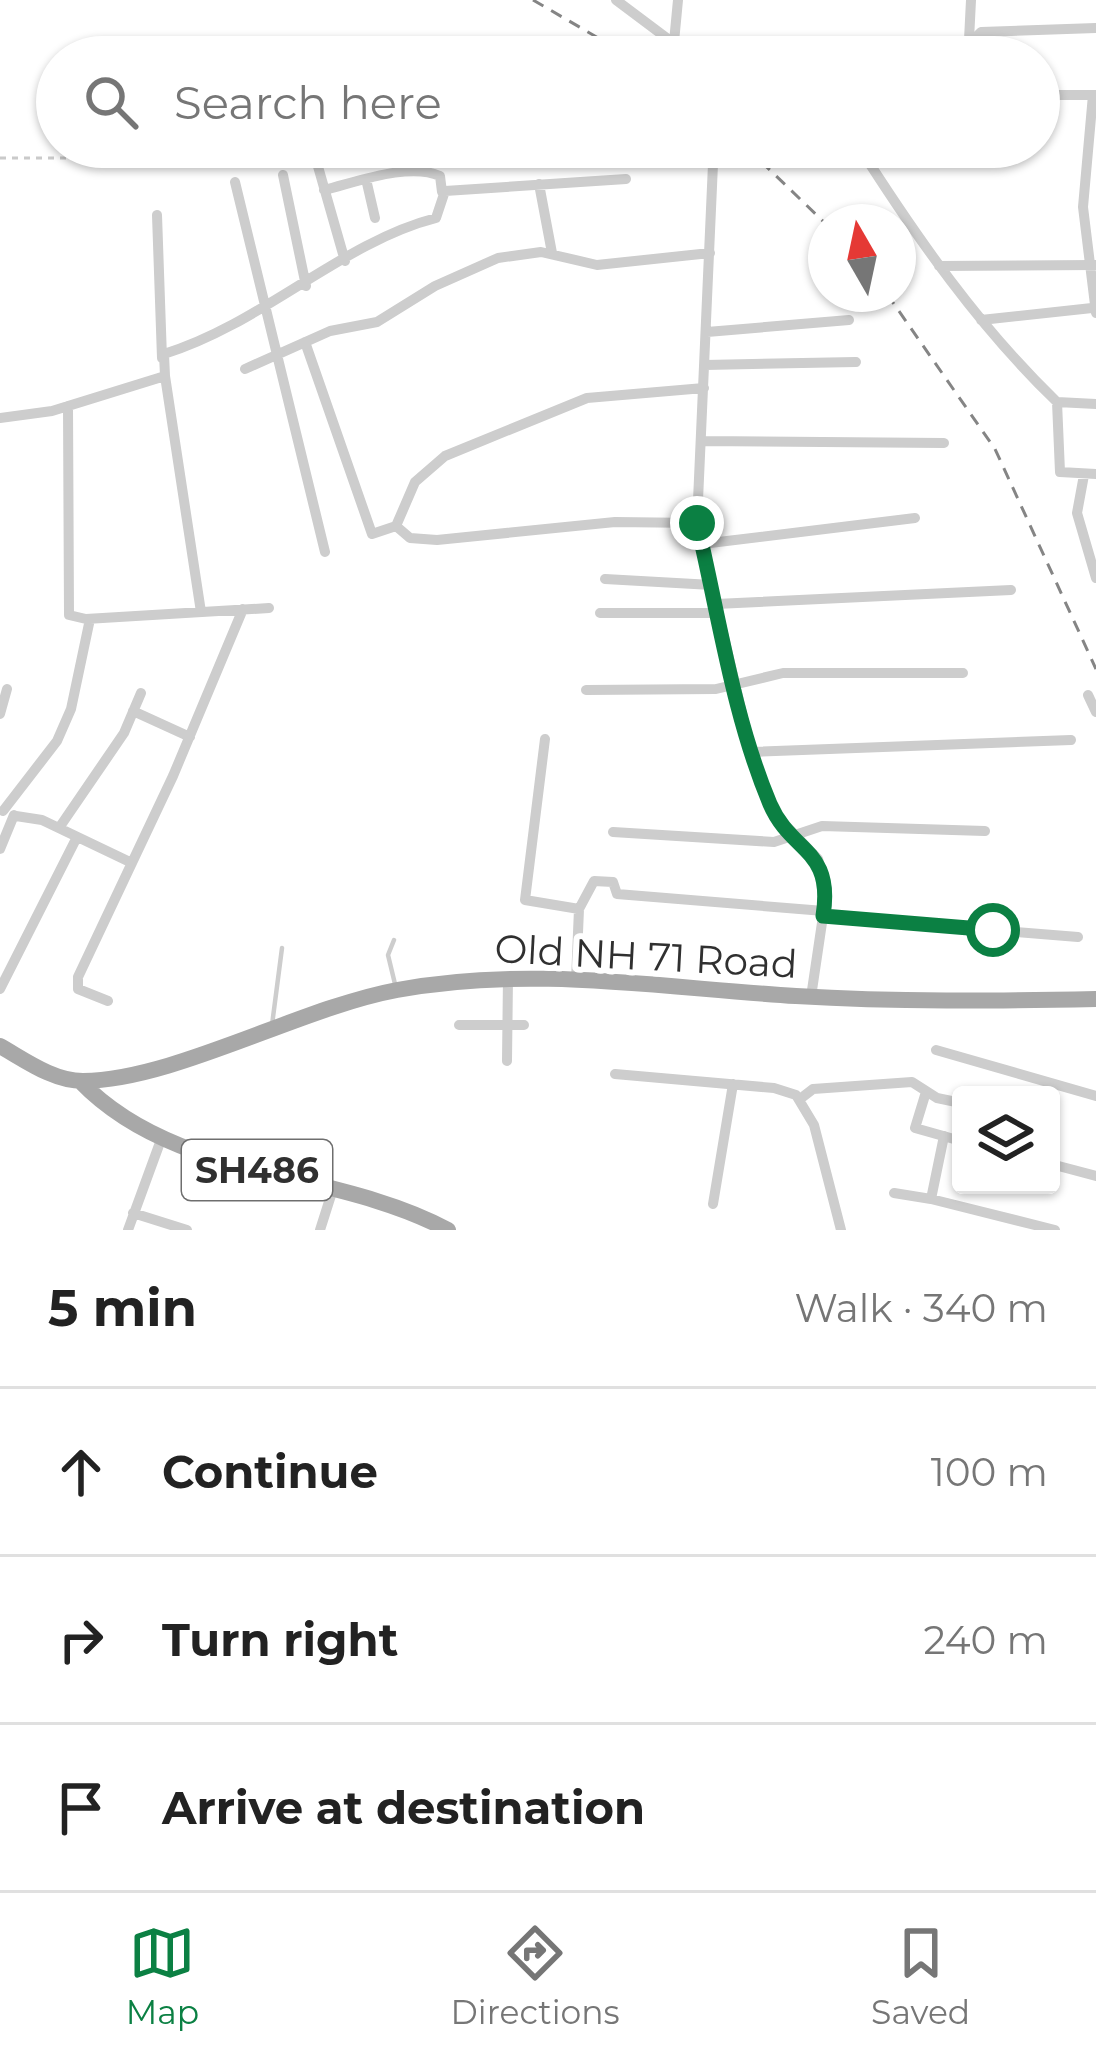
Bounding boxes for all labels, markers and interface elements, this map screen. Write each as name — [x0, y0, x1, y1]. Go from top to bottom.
search box — [36, 36, 1060, 168]
icon: search — [78, 69, 144, 135]
text: Search here — [174, 75, 442, 130]
north arrow — [808, 204, 916, 312]
route end — [670, 496, 724, 550]
route start — [966, 903, 1020, 957]
street label: Old NH 71 Road — [493, 924, 799, 988]
map controls — [952, 1086, 1060, 1194]
button: layers — [952, 1086, 1060, 1194]
road number: SH486 — [182, 1140, 332, 1200]
text: 5 min — [48, 1277, 197, 1339]
text: Walk · 340 m — [795, 1284, 1048, 1332]
icon: ahead — [48, 1439, 114, 1505]
text: Continue — [162, 1444, 378, 1499]
text: 100 m — [931, 1448, 1048, 1496]
icon: right — [48, 1607, 114, 1673]
text: Turn right — [162, 1612, 398, 1667]
text: 240 m — [924, 1616, 1048, 1664]
icon: arrive — [48, 1775, 114, 1841]
text: Arrive at destination — [162, 1780, 645, 1835]
tab: Map — [126, 1920, 199, 2032]
tab: Directions — [451, 1920, 620, 2032]
tab: Saved — [871, 1920, 970, 2032]

